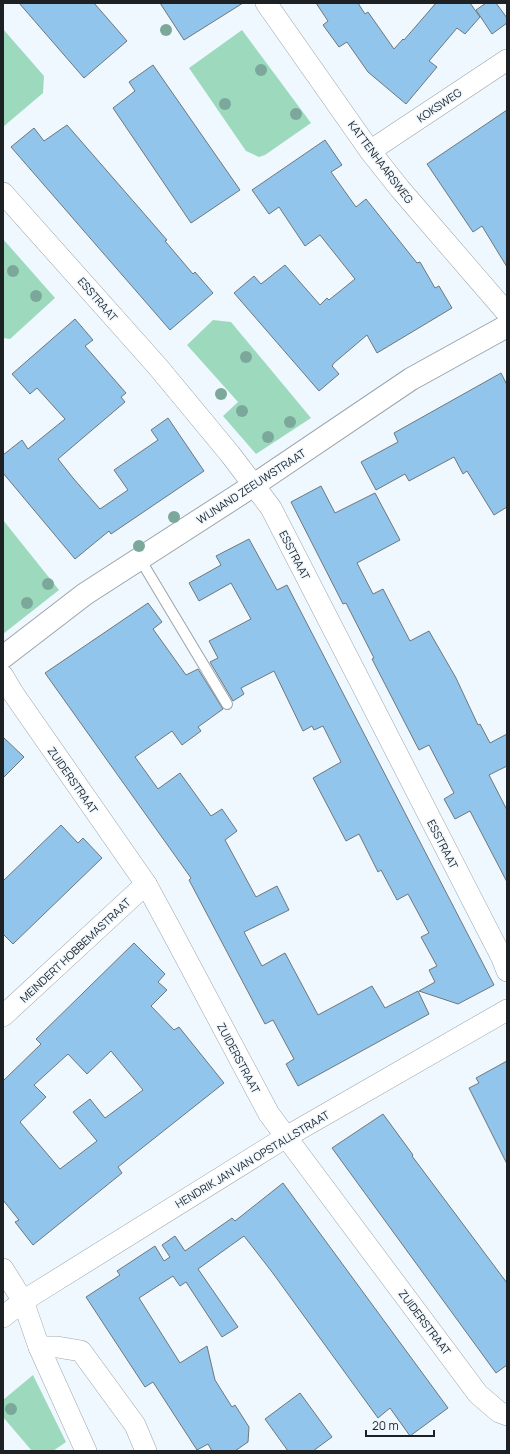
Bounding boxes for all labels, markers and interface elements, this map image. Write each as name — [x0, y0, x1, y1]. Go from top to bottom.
street label: KOKSWEG — [414, 84, 464, 125]
street label: KATTENHAARSWEG — [345, 118, 417, 207]
street label: ESSTRAAT — [75, 274, 121, 324]
street label: WIJNAND ZEEUWSTRAAT — [194, 445, 309, 527]
street label: ESSTRAAT — [276, 528, 314, 583]
street label: ZUIDERSTRAAT — [44, 744, 102, 817]
street label: ESSTRAAT — [424, 817, 462, 872]
street label: MEINDERT HOBBEMASTRAAT — [16, 894, 134, 1005]
street label: ZUIDERSTRAAT — [214, 1020, 264, 1096]
street label: HENDRIK JAN VAN OPSTALLSTRAAT — [172, 1107, 332, 1211]
street label: ZUIDERSTRAAT — [395, 1286, 455, 1358]
scale bar — [366, 1412, 434, 1438]
text: 20 m — [372, 1417, 399, 1434]

